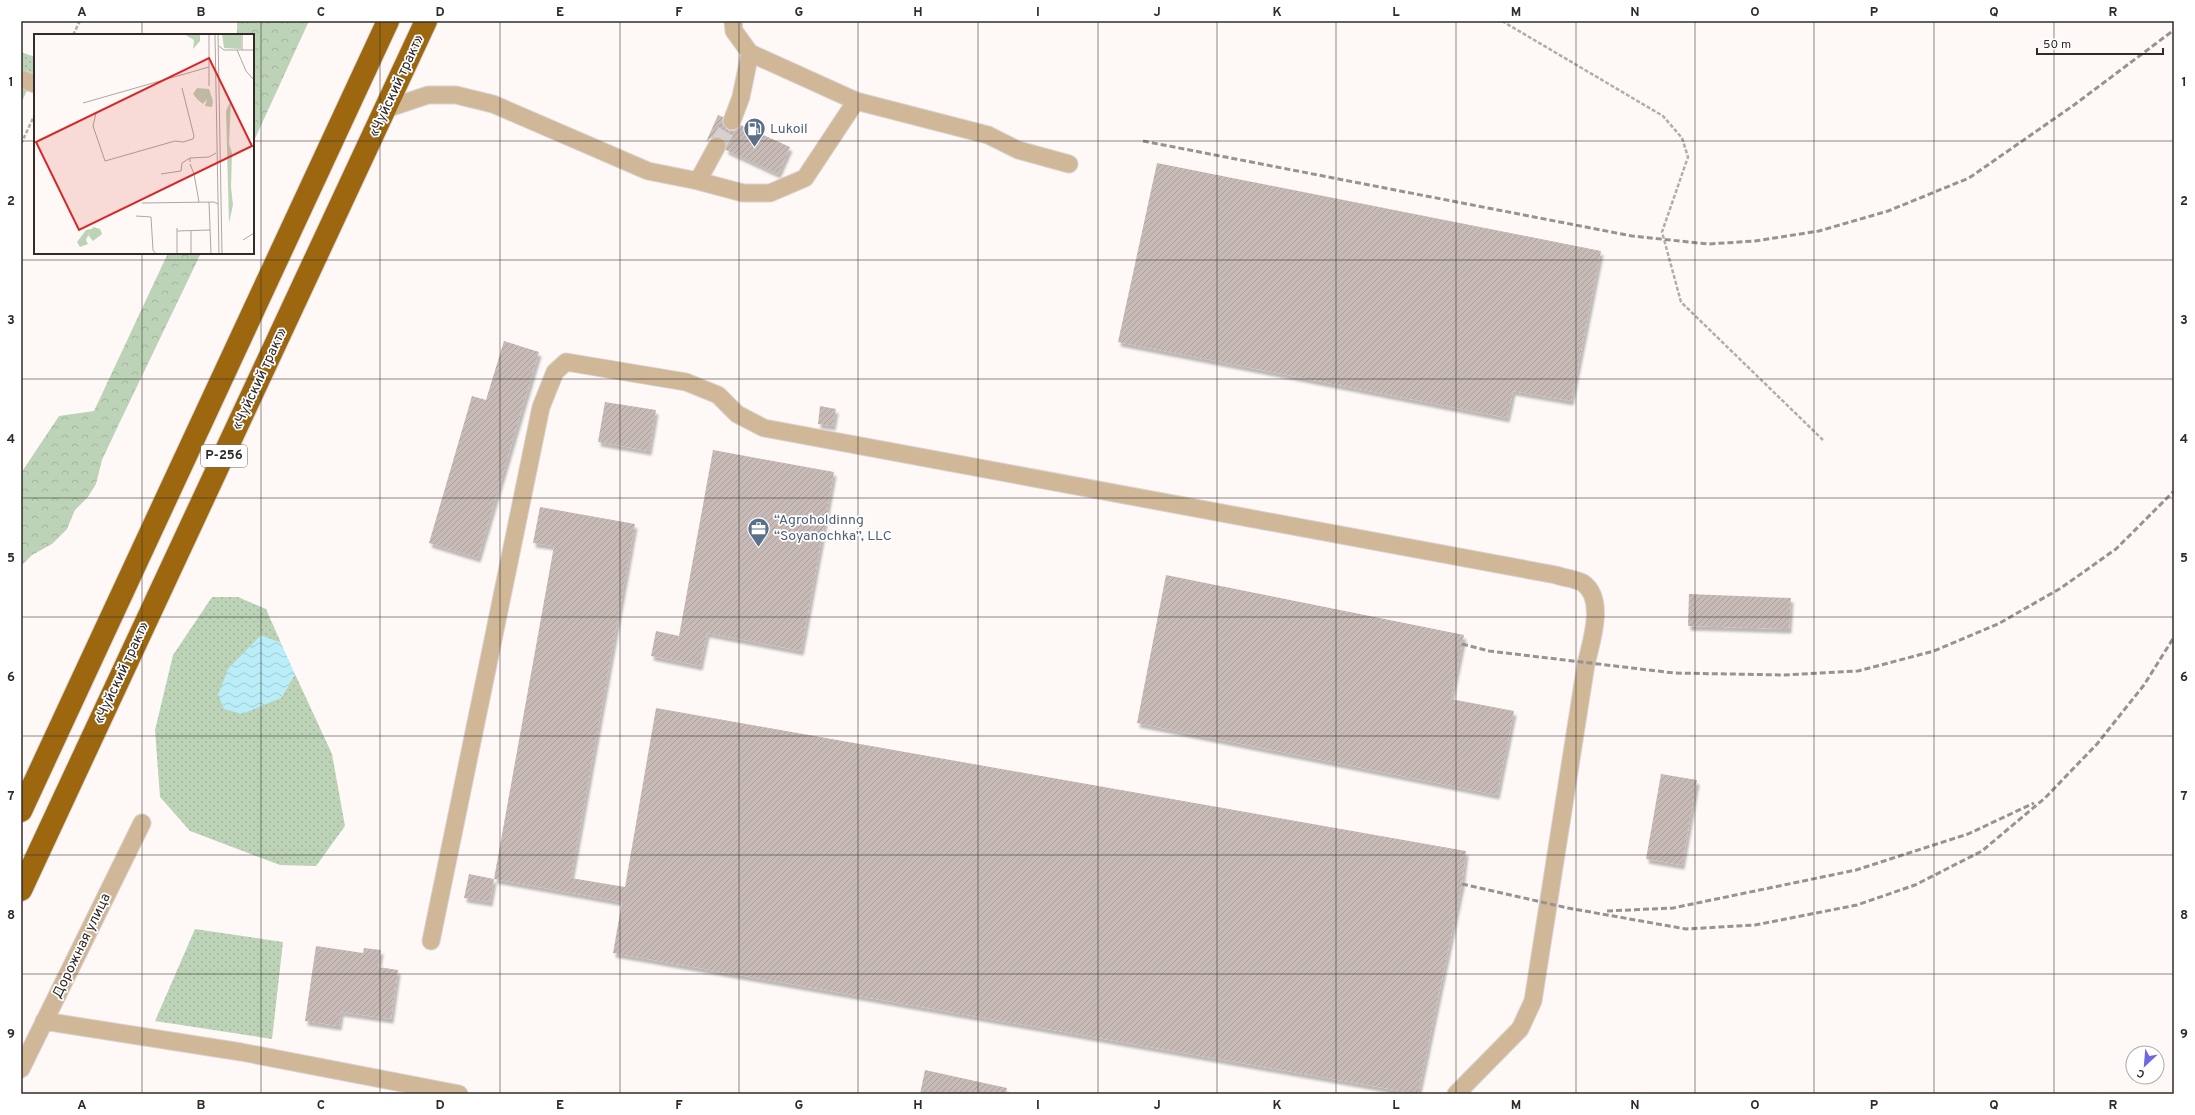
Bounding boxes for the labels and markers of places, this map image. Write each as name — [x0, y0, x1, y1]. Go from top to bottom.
fuel station icon: Lukoil — [741, 116, 767, 149]
place label: Lukoil — [770, 121, 808, 138]
place label: “Agroholdinng “Soyanochka”, LLC — [774, 512, 892, 545]
office icon: “Agroholdinng “Soyanochka”, LLC — [746, 515, 772, 548]

